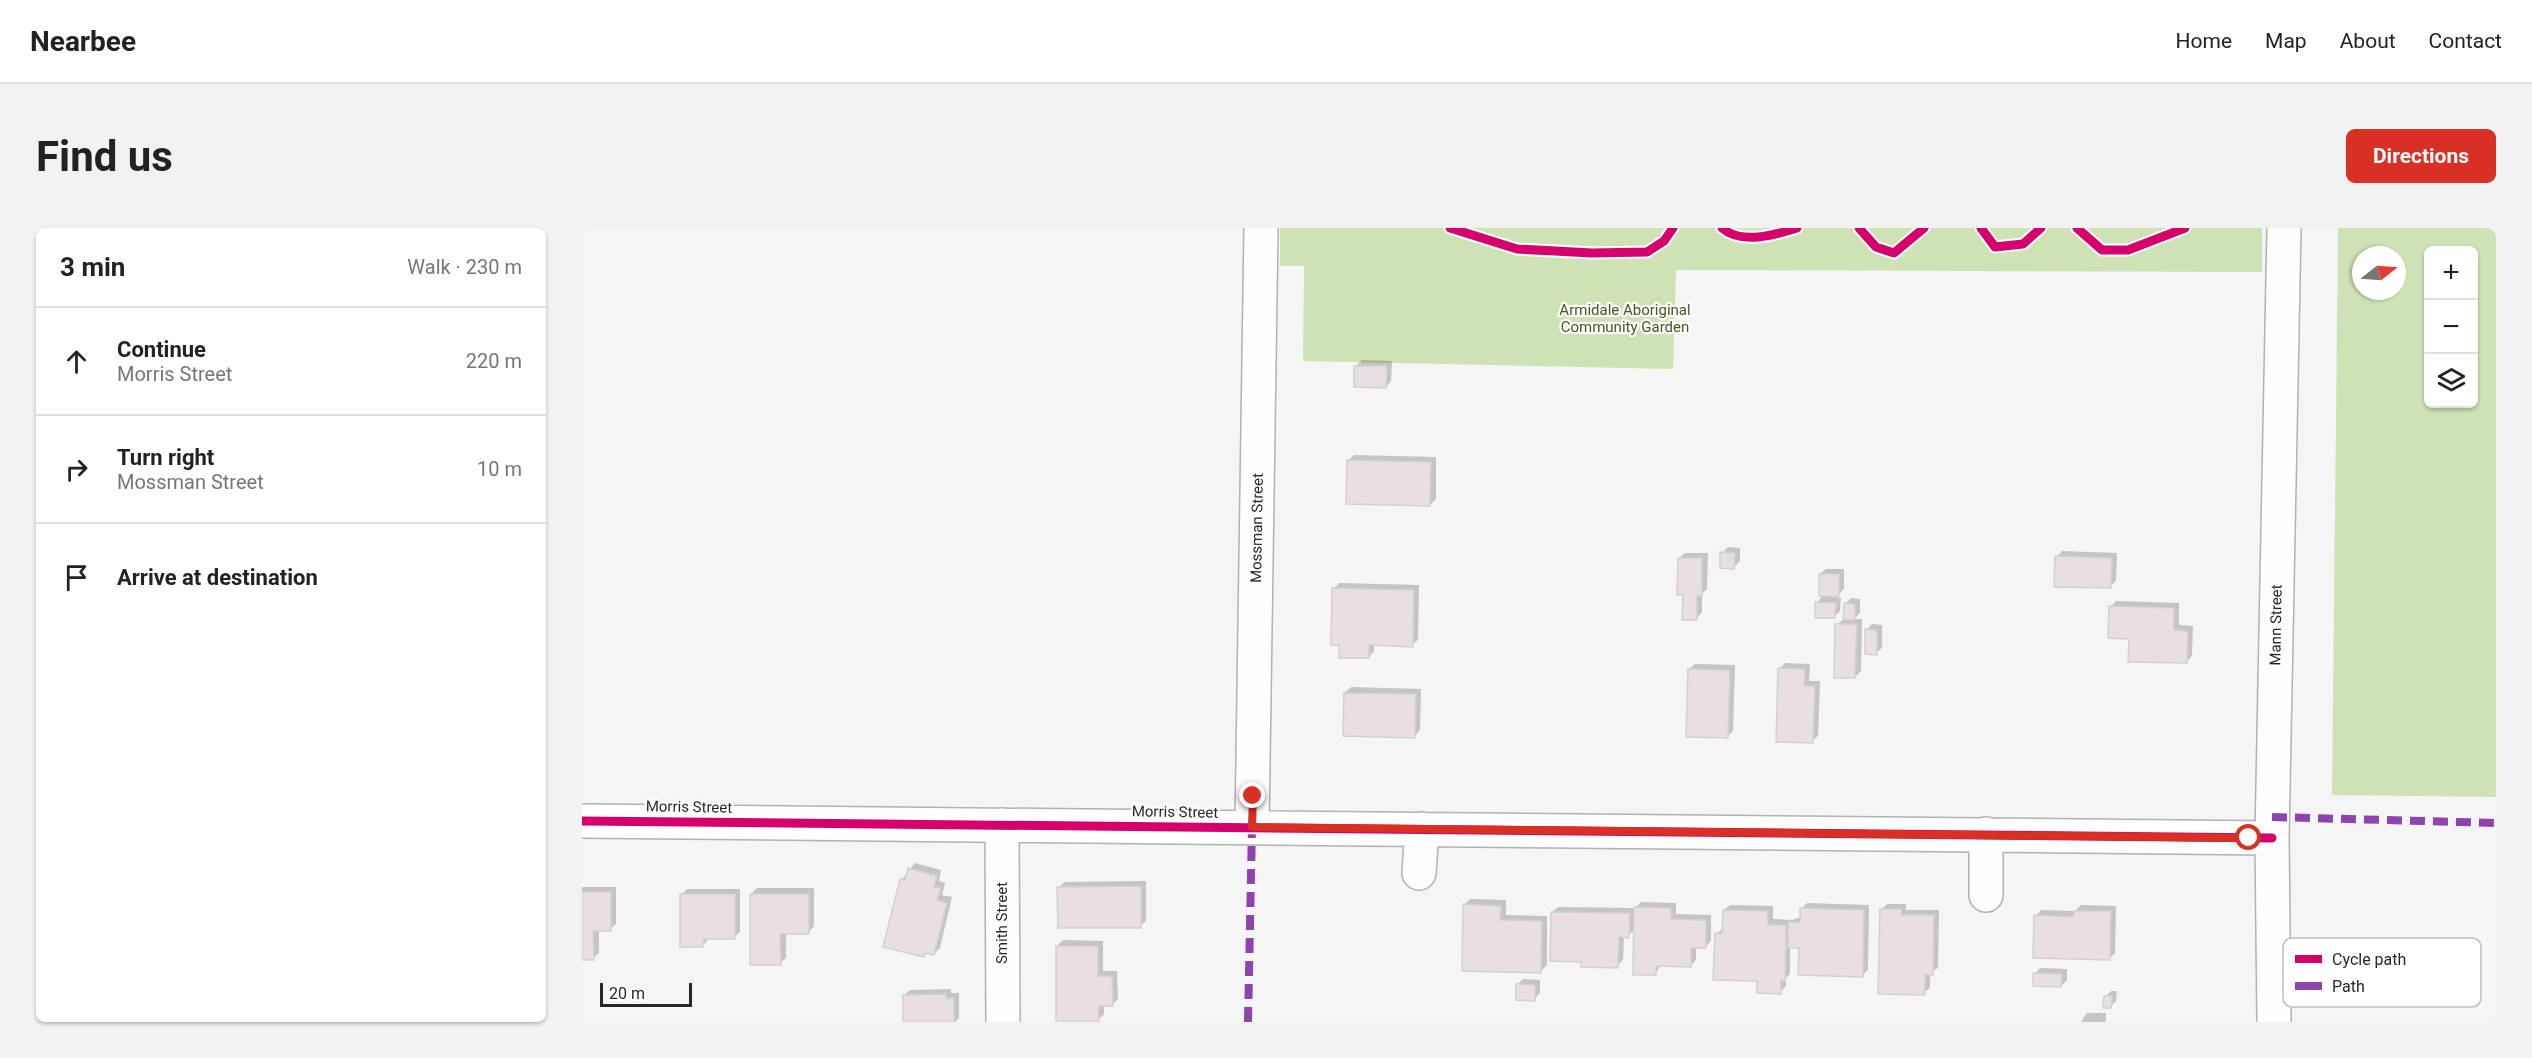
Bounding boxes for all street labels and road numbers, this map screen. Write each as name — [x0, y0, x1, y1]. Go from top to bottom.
street label: Mossman Street — [1247, 473, 1267, 583]
street label: Mann Street — [2266, 584, 2286, 666]
street label: Morris Street — [646, 797, 732, 817]
street label: Morris Street — [1132, 802, 1218, 822]
street label: Smith Street — [993, 882, 1011, 964]

